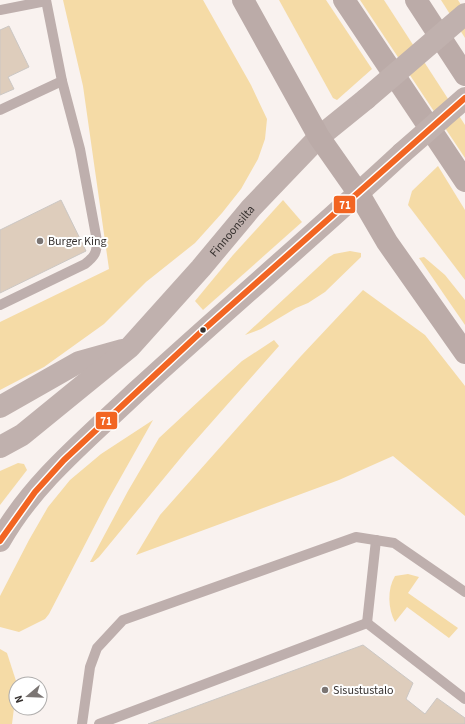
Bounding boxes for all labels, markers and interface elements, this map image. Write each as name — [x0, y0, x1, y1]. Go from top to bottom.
line badge: 71 — [333, 195, 356, 214]
text: 71 — [339, 198, 351, 213]
street label: Finnoonsilta — [206, 202, 259, 261]
place label: Burger King — [48, 233, 107, 250]
marker: Burger King — [35, 236, 45, 246]
unlabelled marker — [198, 325, 208, 335]
line badge: 71 — [95, 411, 118, 430]
text: 71 — [100, 414, 112, 429]
north arrow — [8, 676, 48, 716]
place label: Sisustustalo — [333, 682, 394, 699]
marker: Sisustustalo — [320, 685, 330, 695]
text: N — [11, 693, 27, 705]

